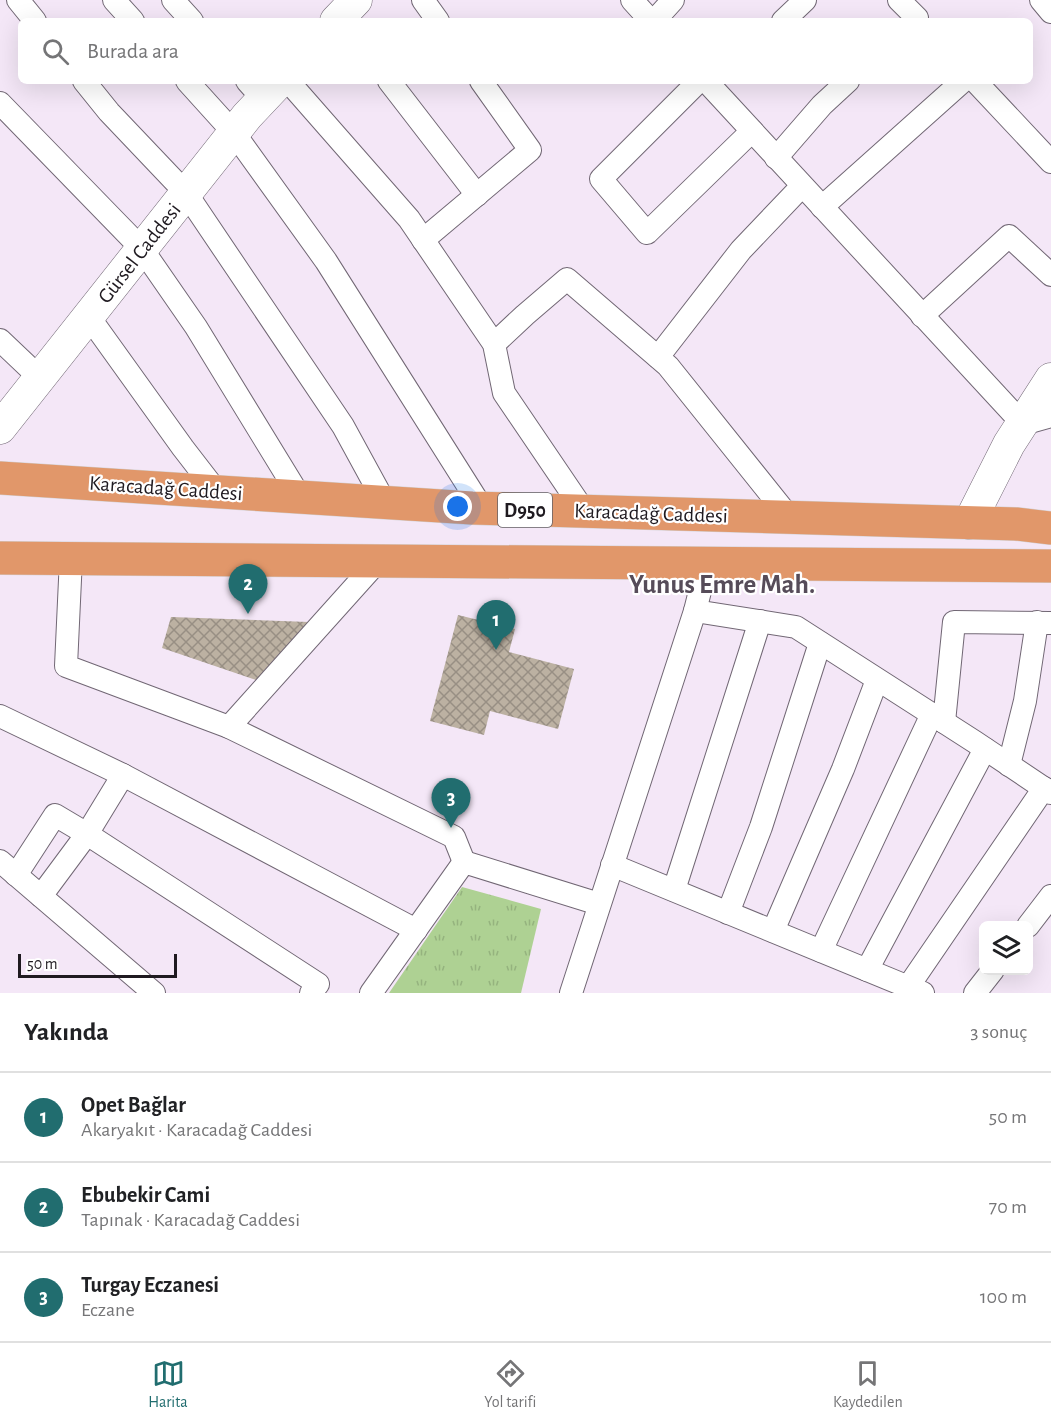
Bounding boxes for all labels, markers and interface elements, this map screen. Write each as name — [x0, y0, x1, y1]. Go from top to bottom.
search box — [18, 18, 1033, 84]
icon: search — [39, 35, 72, 68]
text: Burada ara — [87, 40, 179, 62]
street label: Gürsel Caddesi — [94, 199, 185, 307]
street label: Karacadağ Caddesi — [89, 473, 243, 504]
your location — [443, 492, 472, 521]
road number: D950 — [498, 493, 552, 527]
street label: Karacadağ Caddesi — [574, 500, 728, 527]
pin: 2 — [228, 564, 268, 614]
district label: Yunus Emre Mah. — [629, 571, 815, 598]
pin: 1 — [476, 600, 516, 650]
pin: 3 — [432, 778, 470, 828]
map controls — [979, 921, 1033, 975]
button: layers — [979, 921, 1033, 975]
scale bar — [18, 951, 177, 978]
text: 50 m — [27, 956, 58, 972]
text: Yakında — [24, 1019, 109, 1045]
text: 3 sonuç — [970, 1022, 1027, 1042]
text: Opet Bağlar — [81, 1094, 186, 1116]
text: 1 — [40, 1107, 47, 1127]
text: 50 m — [989, 1107, 1027, 1127]
text: Akaryakıt · Karacadağ Caddesi — [81, 1120, 312, 1140]
text: Ebubekir Cami — [81, 1184, 210, 1206]
text: 2 — [39, 1197, 48, 1217]
text: 70 m — [989, 1197, 1027, 1217]
text: Tapınak · Karacadağ Caddesi — [81, 1210, 300, 1230]
text: Turgay Eczanesi — [81, 1274, 219, 1296]
text: 3 — [39, 1287, 48, 1307]
text: 100 m — [980, 1287, 1027, 1307]
text: Eczane — [81, 1300, 135, 1320]
tab: Harita — [148, 1357, 188, 1412]
tab: Yol tarifi — [484, 1357, 536, 1412]
tab: Kaydedilen — [833, 1357, 903, 1412]

